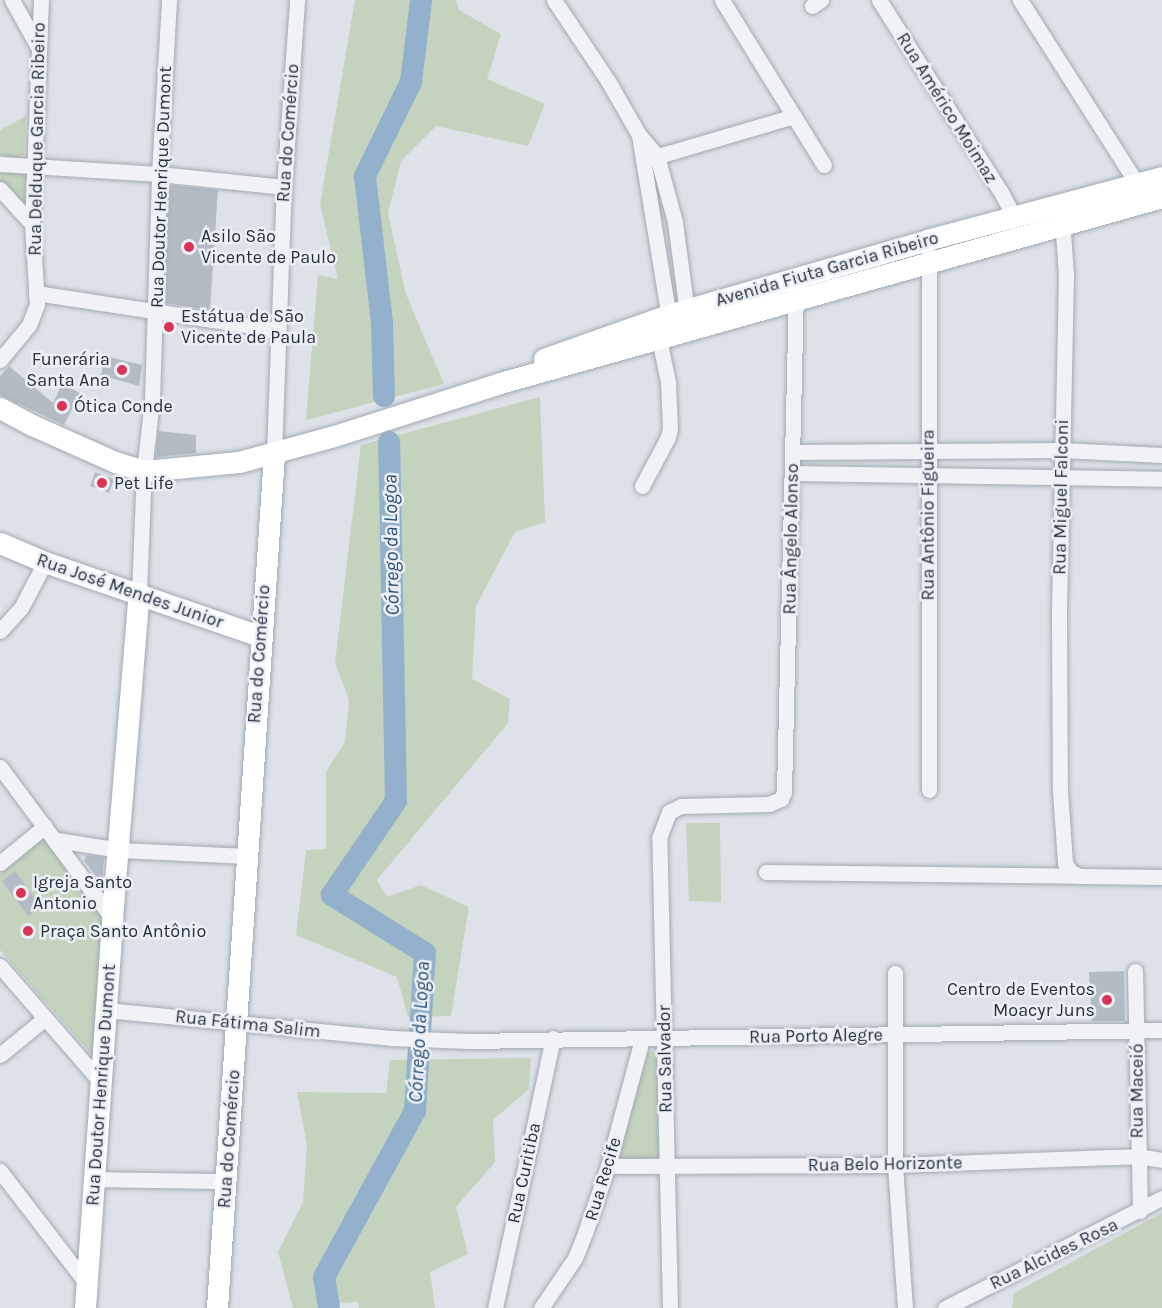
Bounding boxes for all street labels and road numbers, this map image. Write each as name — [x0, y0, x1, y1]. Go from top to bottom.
street label: Rua Delduque Garcia Ribeiro — [24, 22, 50, 256]
street label: Rua Américo Moimaz — [892, 29, 1002, 187]
street label: Rua do Comércio — [272, 63, 304, 203]
street label: Rua Doutor Henrique Dumont — [146, 66, 176, 308]
street label: Avenida Fiuta Garcia Ribeiro — [713, 227, 941, 311]
street label: Rua Miguel Falconi — [1049, 419, 1073, 575]
street label: Rua Antônio Figueira — [917, 429, 939, 601]
street label: Rua Ângelo Alonso — [779, 463, 803, 615]
street label: Rua José Mendes Junior — [34, 549, 226, 633]
street label: Rua do Comércio — [243, 584, 275, 724]
street label: Rua Doutor Henrique Dumont — [82, 963, 120, 1207]
street label: Rua Salvador — [653, 1005, 677, 1113]
street label: Rua Fátima Salim — [174, 1006, 322, 1042]
street label: Rua Porto Alegre — [749, 1024, 883, 1048]
street label: Rua Maceió — [1126, 1044, 1148, 1138]
street label: Rua do Comércio — [213, 1069, 245, 1209]
street label: Rua Curitiba — [503, 1121, 545, 1225]
street label: Rua Recife — [580, 1135, 626, 1223]
street label: Rua Belo Horizonte — [807, 1152, 963, 1176]
street label: Rua Alcides Rosa — [986, 1214, 1122, 1294]

